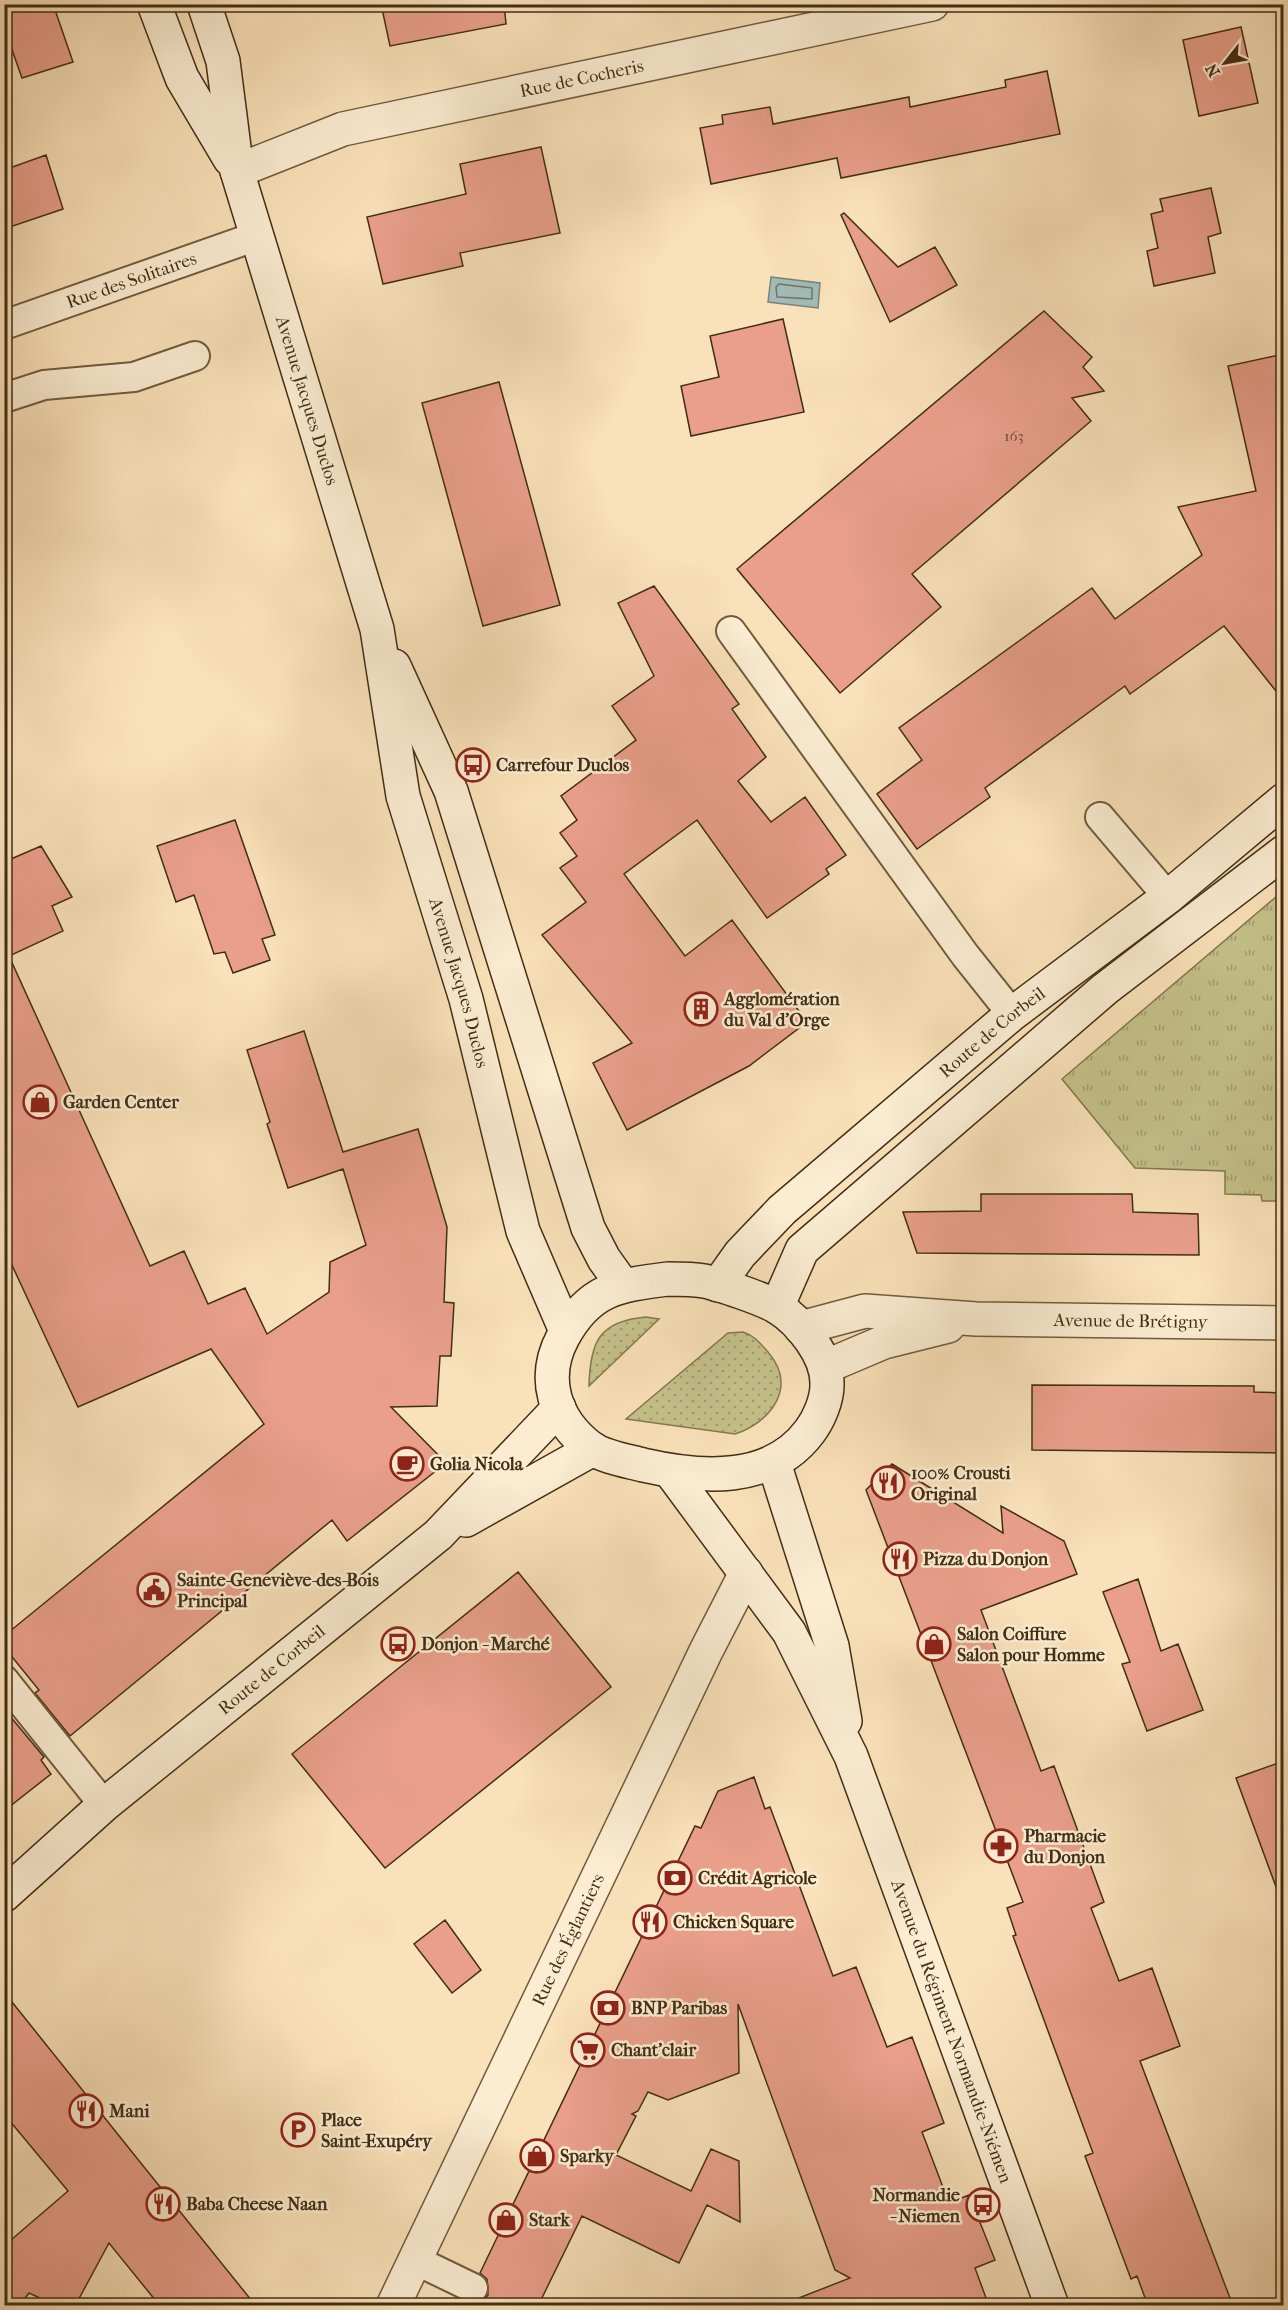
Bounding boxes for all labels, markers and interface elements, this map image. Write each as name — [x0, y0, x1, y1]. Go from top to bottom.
north arrow — [1195, 33, 1255, 93]
street label: Rue de Cocheris — [518, 55, 646, 102]
text: N — [1201, 60, 1224, 81]
street label: Rue des Solitaires — [63, 248, 200, 313]
street label: Avenue Jacques Duclos — [271, 312, 343, 488]
house number: 163 — [1004, 427, 1024, 445]
bus stop icon: Carrefour Duclos — [455, 747, 491, 783]
place label: Carrefour Duclos — [496, 755, 630, 776]
street label: Avenue Jacques Duclos — [424, 894, 493, 1070]
street label: Route de Corbeil — [935, 982, 1049, 1082]
place label: Agglomération du Val d'Orge — [723, 989, 840, 1031]
building icon: Agglomération du Val d'Orge — [683, 991, 719, 1027]
shop icon: Garden Center — [22, 1084, 58, 1120]
place label: Garden Center — [63, 1092, 179, 1113]
street label: Avenue de Brétigny — [1053, 1309, 1209, 1333]
cafe icon: Golia Nicola — [389, 1446, 425, 1482]
place label: Golia Nicola — [430, 1454, 524, 1475]
place label: 100% Crousti Original — [911, 1463, 1011, 1505]
restaurant icon: 100% Crousti Original — [870, 1465, 906, 1501]
restaurant icon: Pizza du Donjon — [882, 1541, 918, 1577]
place label: Pizza du Donjon — [923, 1549, 1049, 1570]
place label: Sainte-Geneviève-des-Bois Principal — [177, 1570, 379, 1612]
public building icon: Sainte-Geneviève-des-Bois Principal — [136, 1572, 172, 1608]
street label: Route de Corbeil — [214, 1620, 329, 1719]
place label: Salon Coiffure Salon pour Homme — [957, 1624, 1105, 1666]
bus stop icon: Donjon - Marché — [380, 1626, 416, 1662]
shop icon: Salon Coiffure Salon pour Homme — [916, 1626, 952, 1662]
place label: Donjon - Marché — [421, 1634, 550, 1655]
place label: Pharmacie du Donjon — [1024, 1826, 1106, 1868]
pharmacy icon: Pharmacie du Donjon — [983, 1828, 1019, 1864]
bank icon: Crédit Agricole — [657, 1860, 693, 1896]
place label: Crédit Agricole — [698, 1868, 817, 1889]
street label: Rue des Églantiers — [528, 1870, 609, 2009]
street label: Avenue du Régiment Normandie-Niémen — [886, 1876, 1017, 2186]
restaurant icon: Chicken Square — [632, 1904, 668, 1940]
place label: Chicken Square — [673, 1912, 794, 1933]
bank icon: BNP Paribas — [590, 1990, 626, 2026]
place label: BNP Paribas — [631, 1998, 728, 2019]
supermarket icon: Chant'clair — [570, 2032, 606, 2068]
place label: Chant'clair — [611, 2040, 696, 2061]
restaurant icon: Mani — [68, 2093, 104, 2129]
place label: Mani — [108, 2101, 150, 2122]
place label: Place Saint-Exupéry — [321, 2110, 433, 2152]
parking icon: Place Saint-Exupéry — [280, 2112, 316, 2148]
shop icon: Sparky — [519, 2138, 555, 2174]
place label: Sparky — [560, 2146, 615, 2167]
place label: Normandie - Niemen — [872, 2185, 961, 2227]
restaurant icon: Baba Cheese Naan — [145, 2186, 181, 2222]
bus stop icon: Normandie - Niemen — [965, 2187, 1001, 2223]
place label: Baba Cheese Naan — [186, 2194, 328, 2215]
shop icon: Stark — [488, 2202, 524, 2238]
place label: Stark — [529, 2210, 571, 2231]

